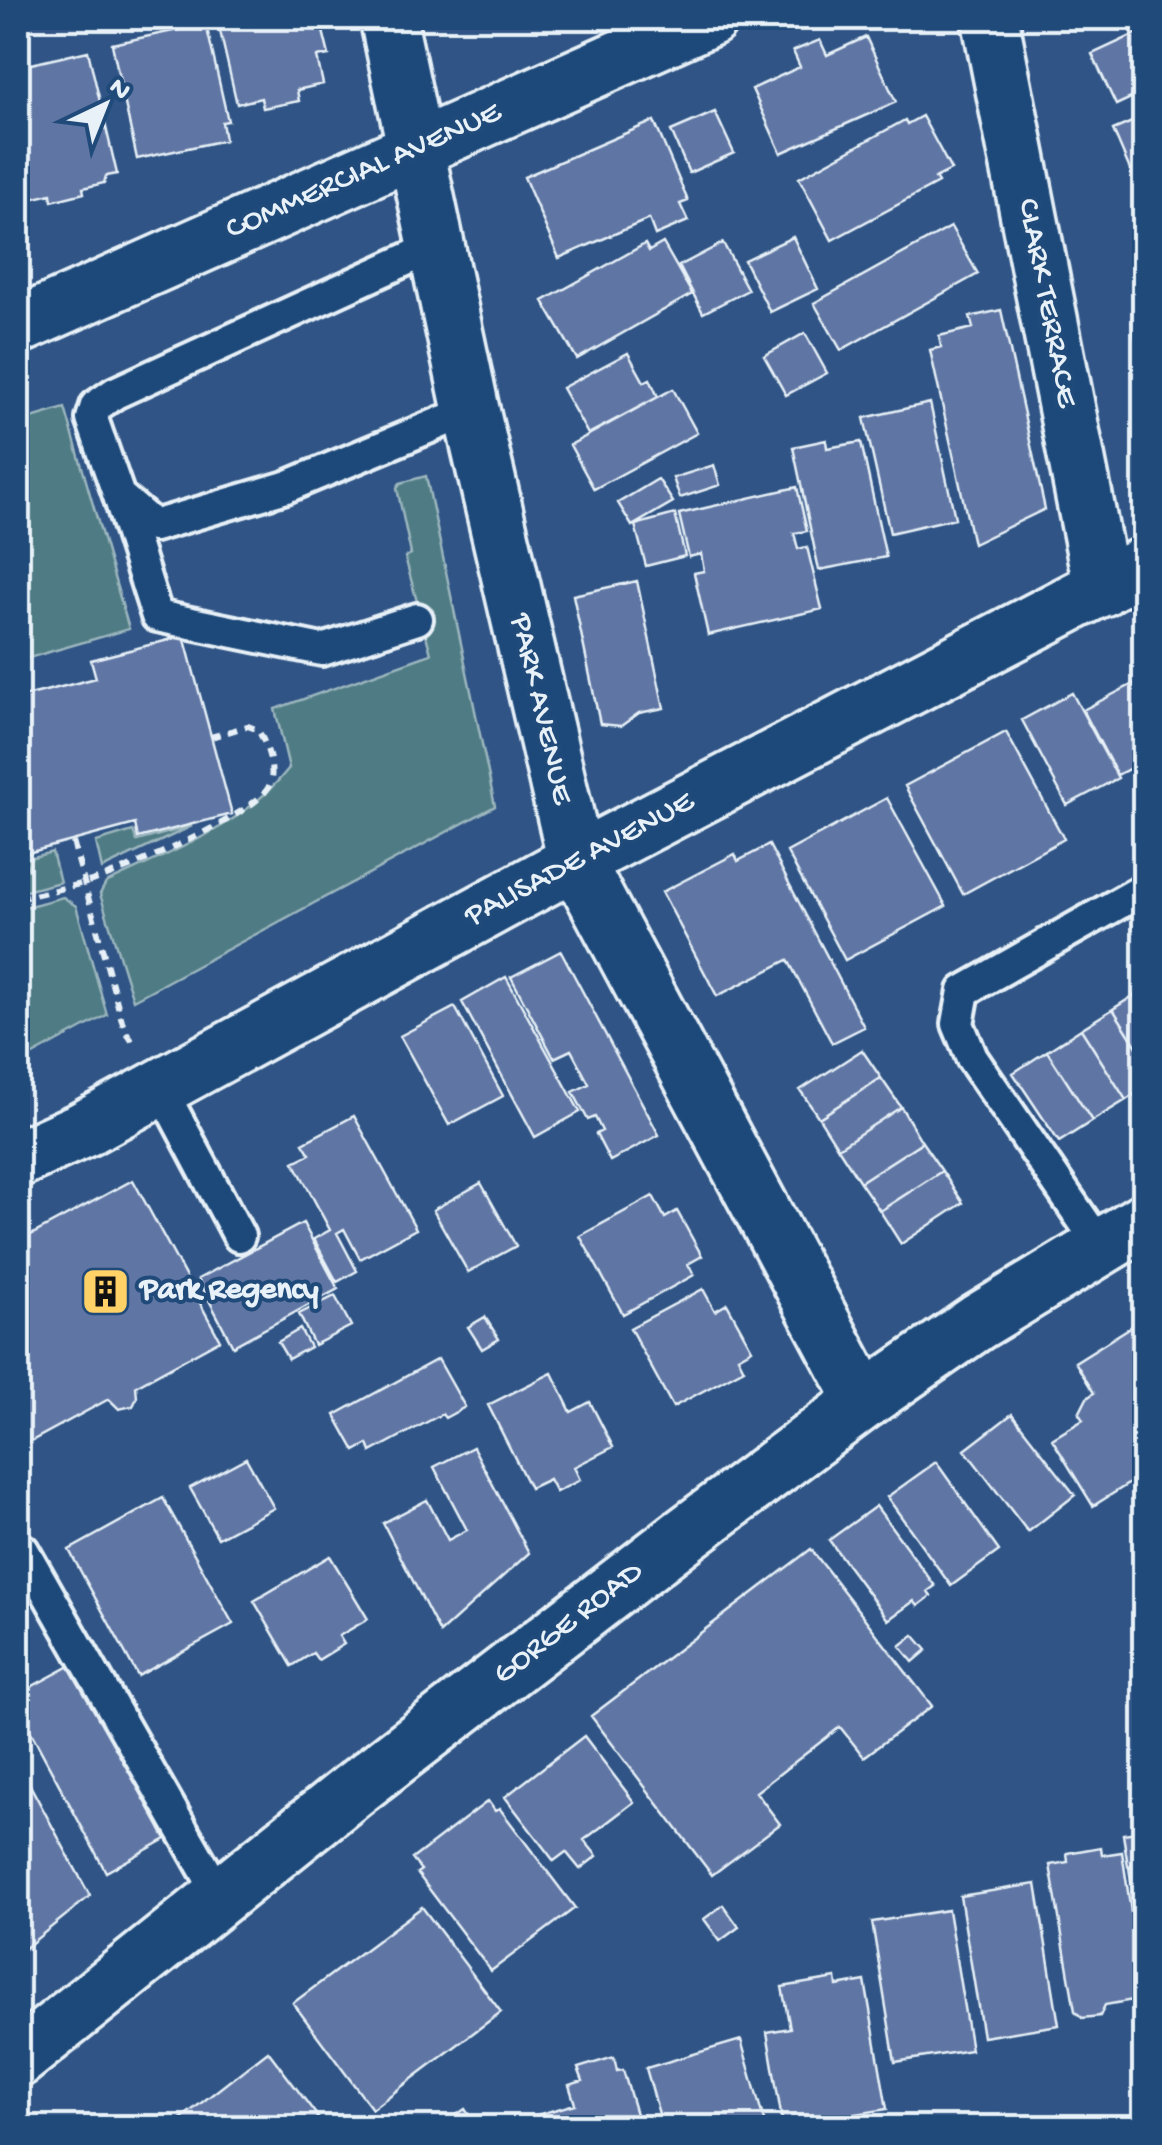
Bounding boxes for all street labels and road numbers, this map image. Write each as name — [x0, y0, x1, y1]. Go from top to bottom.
street label: COMMERCIAL AVENUE — [221, 94, 508, 250]
street label: CLARK TERRACE — [1007, 195, 1085, 412]
street label: PARK AVENUE — [499, 609, 581, 809]
street label: PALISADE AVENUE — [458, 783, 702, 937]
street label: GORGE ROAD — [487, 1554, 652, 1694]

